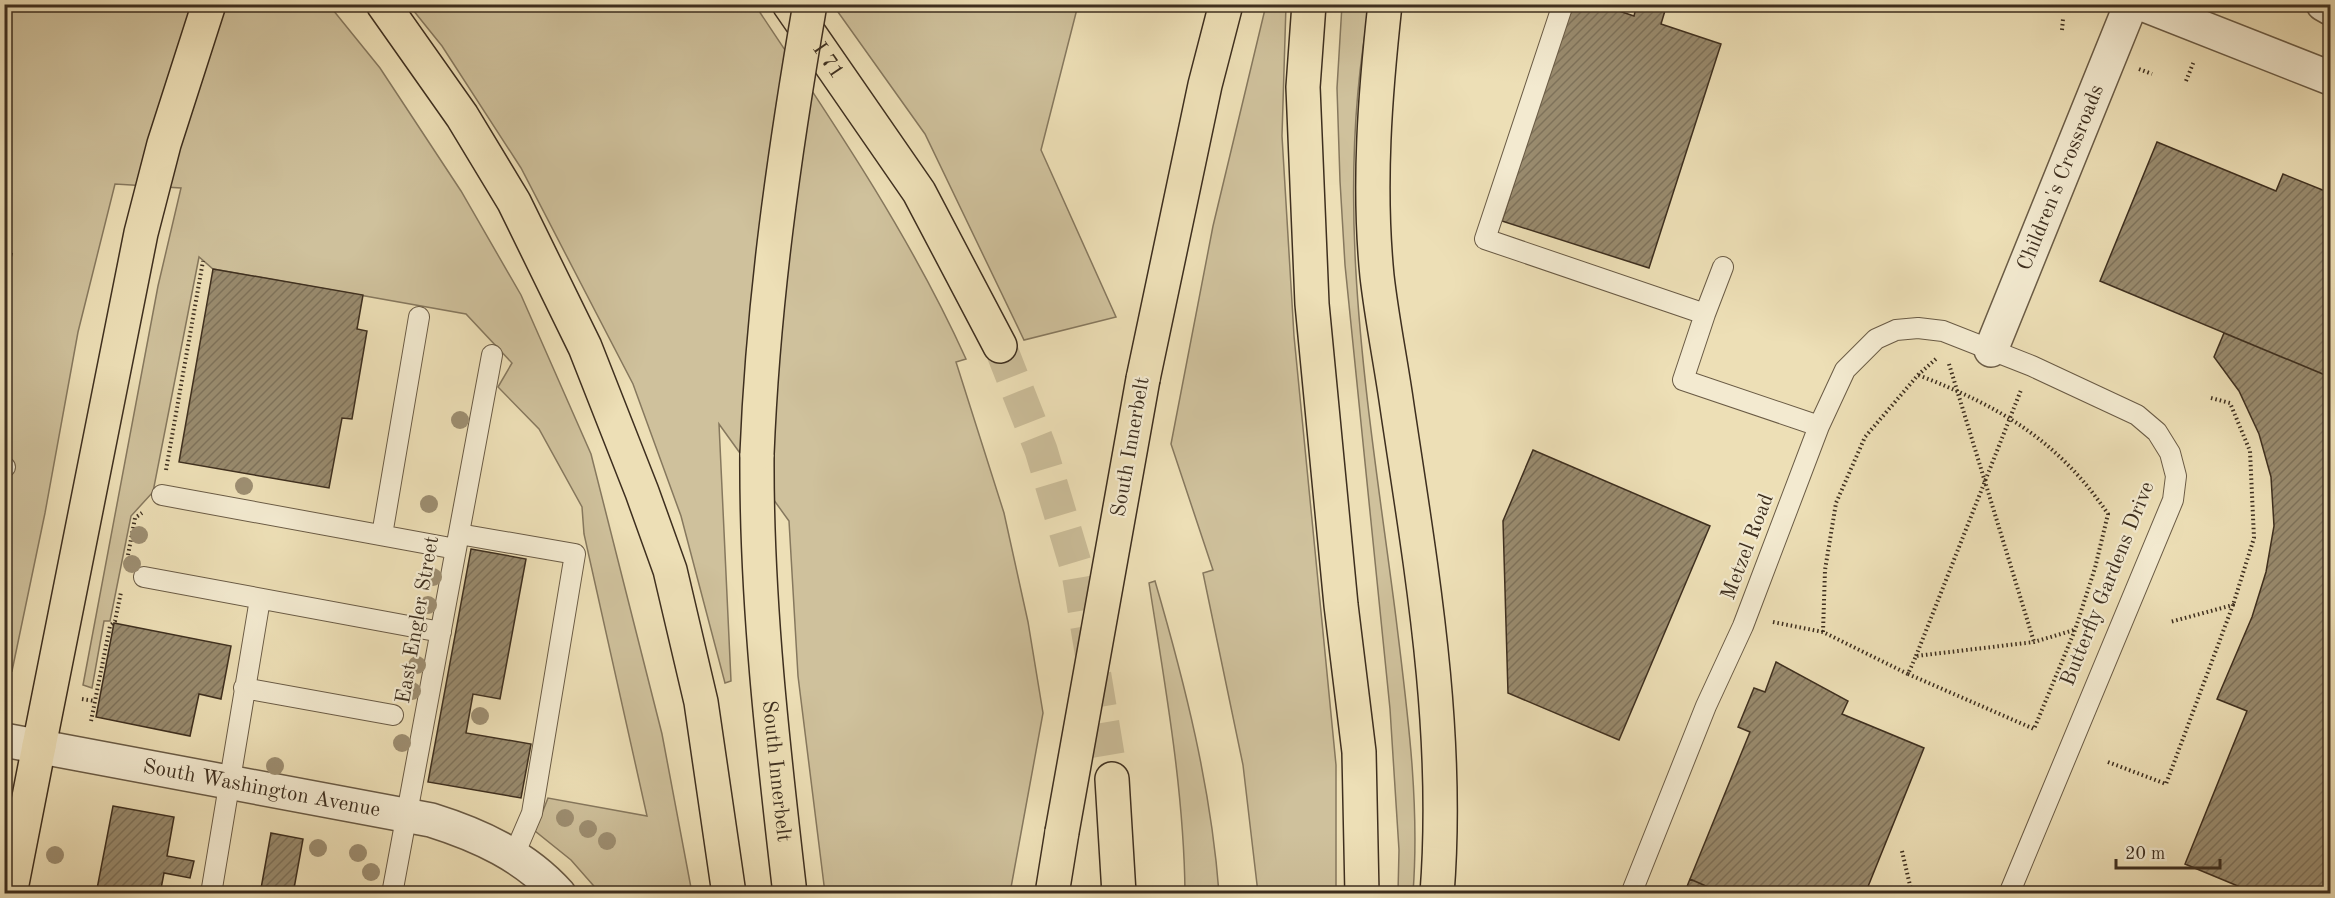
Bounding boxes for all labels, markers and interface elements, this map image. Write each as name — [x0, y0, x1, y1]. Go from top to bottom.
street label: I 71 — [809, 39, 848, 83]
street label: Children's Crossroads — [2014, 82, 2108, 273]
street label: South Innerbelt — [1108, 375, 1154, 519]
street label: Butterfly Gardens Drive — [2057, 479, 2159, 689]
street label: Metzel Road — [1718, 491, 1778, 603]
street label: East Engler Street — [393, 535, 443, 705]
street label: South Innerbelt — [759, 700, 794, 843]
street label: South Washington Avenue — [141, 756, 382, 821]
scale bar — [2116, 832, 2220, 870]
text: 20 m — [2125, 845, 2165, 863]

